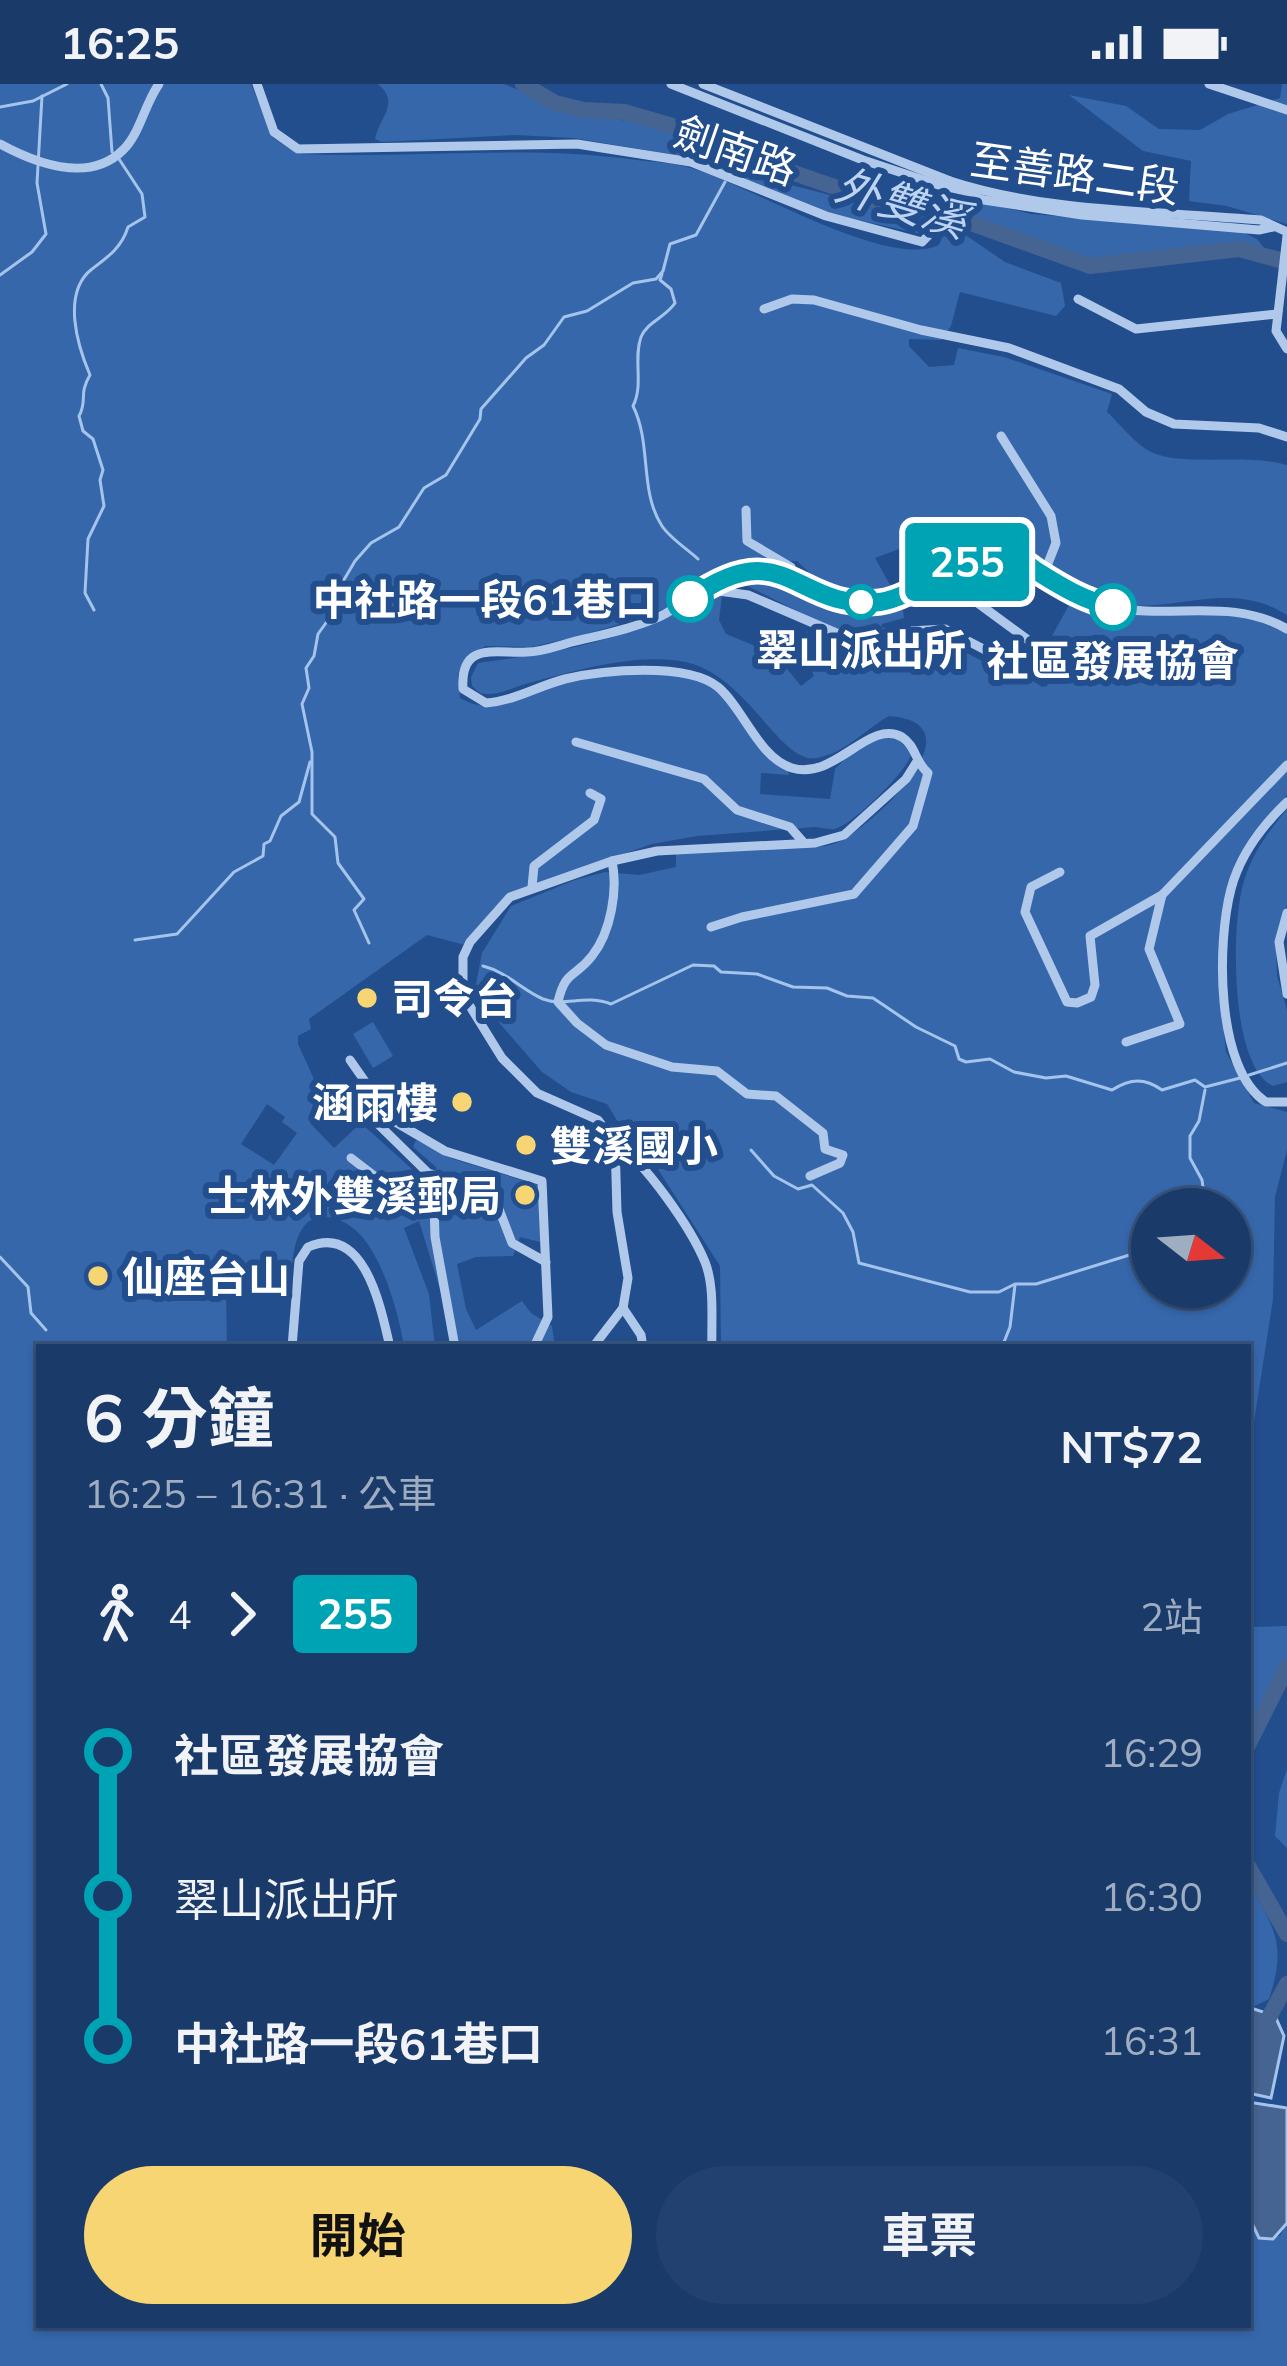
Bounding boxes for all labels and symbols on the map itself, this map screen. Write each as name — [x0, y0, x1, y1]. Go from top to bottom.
street label: 劍南路 — [668, 104, 804, 196]
street label: 至善路二段 — [967, 132, 1183, 214]
water label: 外雙溪 — [829, 155, 980, 250]
line badge: 255 — [898, 523, 1036, 601]
place label: 中社路一段61巷口 — [313, 573, 657, 626]
marker: 中社路一段61巷口 — [668, 577, 712, 621]
marker: 社區發展協會 — [1091, 585, 1135, 629]
marker: 翠山派出所 — [845, 586, 877, 618]
place label: 翠山派出所 — [756, 623, 966, 676]
place label: 社區發展協會 — [987, 634, 1239, 687]
place label: 司令台 — [391, 972, 517, 1025]
marker: 司令台 — [354, 985, 380, 1011]
place label: 涵雨樓 — [312, 1076, 438, 1129]
marker: 涵雨樓 — [449, 1089, 475, 1115]
place label: 雙溪國小 — [550, 1119, 718, 1172]
marker: 雙溪國小 — [513, 1132, 539, 1158]
place label: 士林外雙溪郵局 — [207, 1169, 501, 1222]
marker: 士林外雙溪郵局 — [512, 1182, 538, 1208]
north arrow — [1131, 1188, 1251, 1308]
place label: 仙座台山 — [122, 1250, 290, 1303]
marker: 仙座台山 — [85, 1263, 111, 1289]

